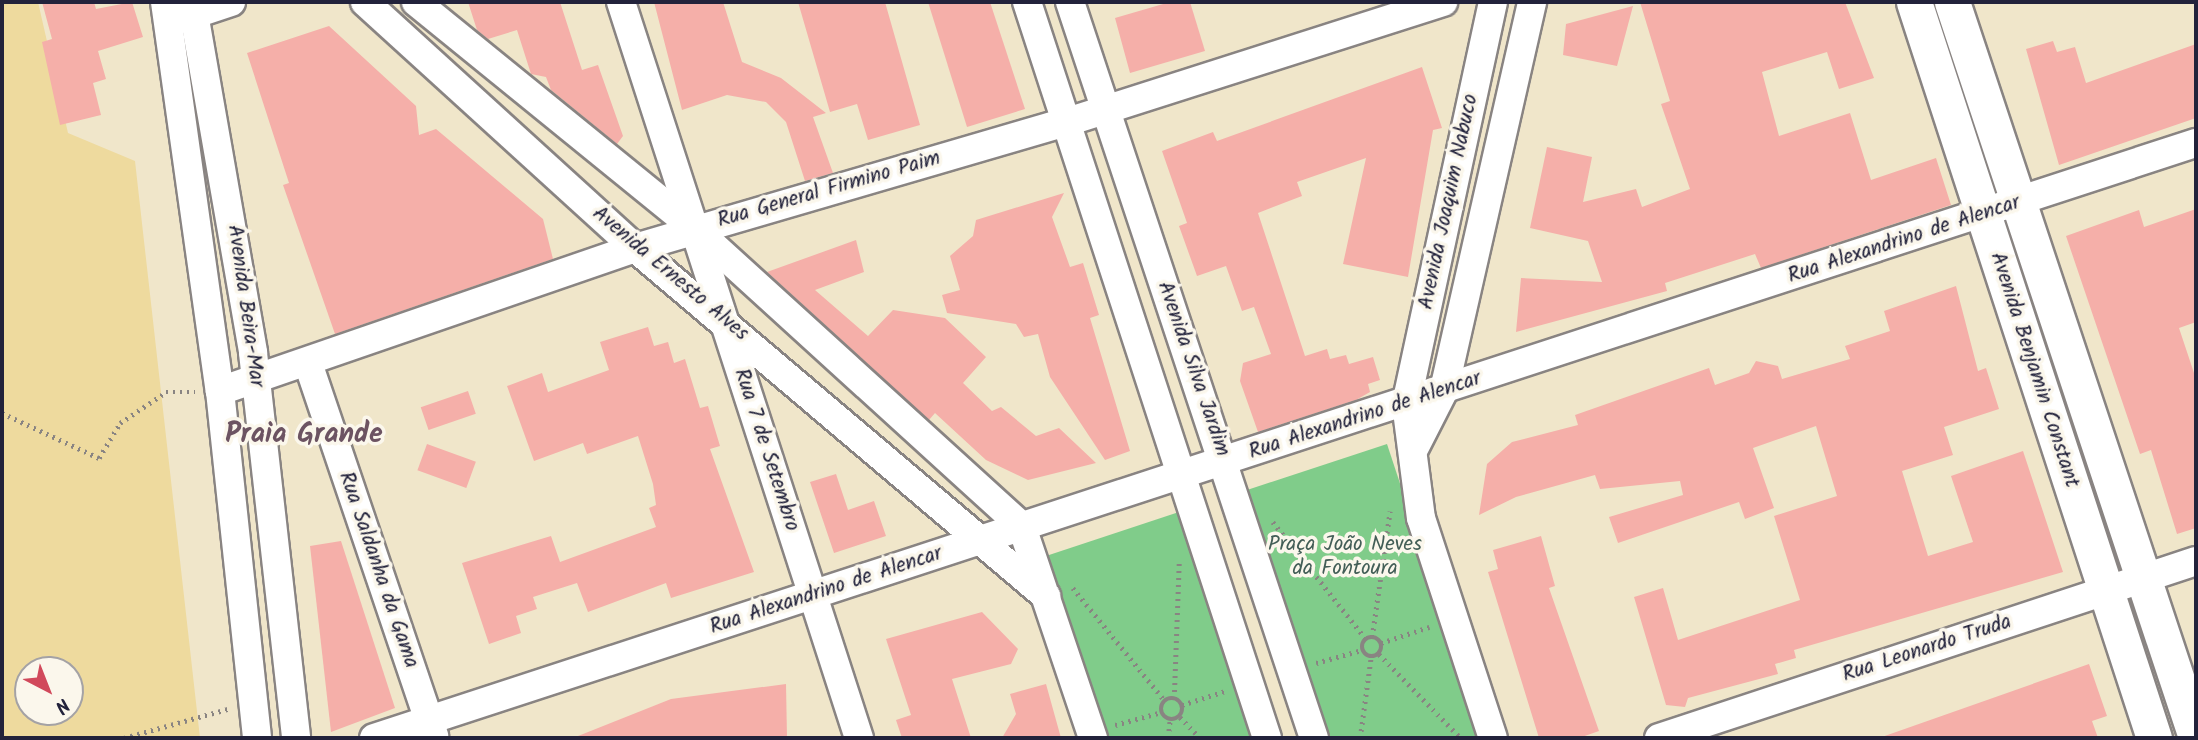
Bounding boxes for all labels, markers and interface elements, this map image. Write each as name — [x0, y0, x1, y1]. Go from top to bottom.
street label: Avenida Joaquim Nabuco — [1414, 92, 1484, 312]
street label: Rua General Firmino Paim — [715, 146, 943, 234]
street label: Rua Alexandrino de Alencar — [1785, 191, 2023, 289]
street label: Avenida Ernesto Alves — [587, 201, 753, 347]
street label: Avenida Beira-Mar — [221, 223, 269, 389]
street label: Avenida Benjamin Constant — [1984, 249, 2084, 491]
street label: Avenida Silva Jardim — [1151, 278, 1235, 460]
street label: Rua 7 de Setembro — [728, 366, 804, 534]
street label: Rua Alexandrino de Alencar — [1246, 367, 1484, 465]
district label: Praia Grande — [225, 418, 383, 452]
street label: Rua Saldanha da Gama — [333, 469, 423, 671]
park label: Praça João Neves da Fontoura — [1268, 532, 1422, 582]
street label: Rua Alexandrino de Alencar — [707, 542, 945, 640]
street label: Rua Leonardo Truda — [1839, 610, 2015, 688]
north arrow — [14, 656, 84, 726]
text: N — [47, 690, 76, 720]

